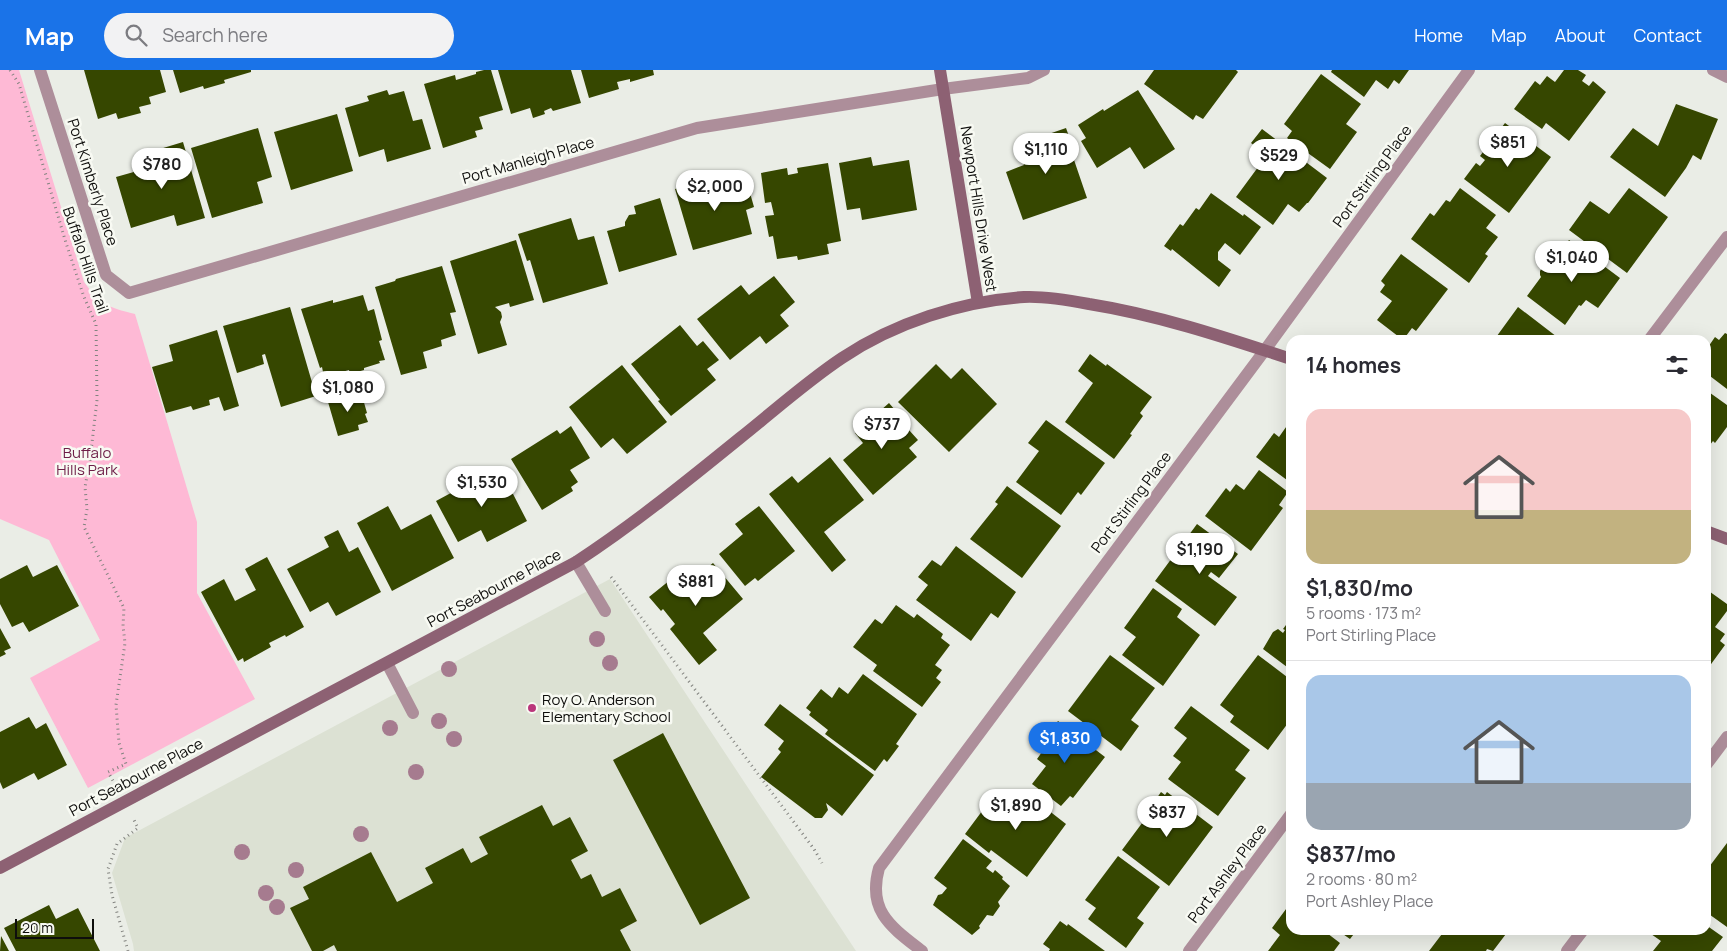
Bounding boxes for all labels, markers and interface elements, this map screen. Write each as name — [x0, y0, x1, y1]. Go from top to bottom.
search box — [104, 13, 454, 58]
text: Map — [25, 19, 74, 52]
icon: search — [122, 21, 150, 49]
text: Search here — [162, 22, 268, 48]
text: Home — [1414, 23, 1463, 47]
text: Map — [1491, 23, 1527, 47]
text: About — [1555, 23, 1605, 47]
text: Contact — [1633, 23, 1702, 47]
street label: Port Kimberly Place — [63, 116, 124, 249]
street label: Port Stirling Place — [1328, 120, 1416, 232]
street label: Newport Hills Drive West — [955, 124, 1003, 294]
pin: $851 — [1478, 126, 1538, 168]
street label: Port Manleigh Place — [460, 131, 597, 189]
text: $851 — [1490, 131, 1526, 153]
pin: $1,110 — [1005, 132, 1087, 175]
text: $1,110 — [1024, 138, 1068, 160]
pin: $529 — [1249, 138, 1309, 181]
text: $529 — [1260, 144, 1298, 166]
pin: $780 — [132, 148, 192, 190]
text: $780 — [143, 153, 181, 175]
pin: $2,000 — [674, 170, 756, 212]
text: $2,000 — [687, 175, 743, 197]
street label: Buffalo Hills Trail — [58, 204, 114, 316]
pin: $1,040 — [1531, 240, 1613, 283]
text: $1,040 — [1546, 246, 1598, 268]
text: 14 homes — [1306, 351, 1401, 379]
icon: filters — [1663, 351, 1691, 379]
pin: $1,080 — [307, 370, 389, 413]
text: $1,080 — [322, 376, 374, 398]
pin: $737 — [852, 408, 912, 450]
text: $737 — [864, 413, 900, 435]
park label: Buffalo Hills Park — [56, 442, 118, 480]
icon: home — [1454, 442, 1544, 532]
street label: Port Stirling Place — [1086, 447, 1176, 557]
pin: $1,530 — [441, 466, 523, 508]
text: $1,530 — [457, 471, 507, 493]
pin: $1,190 — [1159, 532, 1241, 575]
text: $1,190 — [1177, 538, 1223, 560]
street label: Port Seabourne Place — [423, 544, 565, 632]
pin: $881 — [666, 564, 726, 607]
text: $881 — [678, 570, 714, 592]
text: $1,830/mo — [1306, 574, 1413, 602]
text: 5 rooms · 173 m² — [1306, 602, 1421, 624]
text: Port Stirling Place — [1306, 624, 1436, 646]
place label: Roy O. Anderson Elementary School — [542, 689, 671, 727]
marker: Roy O. Anderson Elementary School — [526, 702, 538, 714]
icon: home — [1454, 707, 1544, 797]
pin: $1,830 — [1024, 722, 1106, 764]
text: $1,830 — [1040, 727, 1090, 749]
street label: Port Seabourne Place — [65, 733, 207, 821]
pin: $1,890 — [975, 788, 1057, 831]
text: $1,890 — [990, 794, 1042, 816]
pin: $837 — [1137, 796, 1197, 838]
text: $837 — [1148, 801, 1186, 823]
street label: Port Ashley Place — [1183, 819, 1271, 927]
text: $837/mo — [1306, 840, 1396, 868]
text: 2 rooms · 80 m² — [1306, 868, 1417, 890]
text: Port Ashley Place — [1306, 890, 1433, 912]
scale bar — [15, 916, 94, 939]
text: 20 m — [22, 918, 53, 937]

